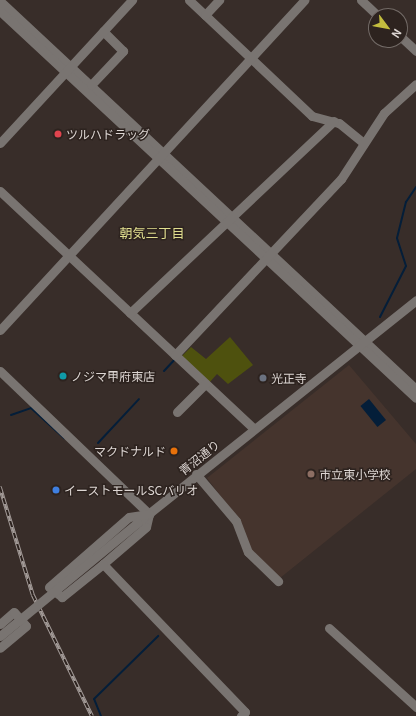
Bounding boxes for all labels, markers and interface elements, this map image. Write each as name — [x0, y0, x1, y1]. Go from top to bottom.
north arrow — [368, 8, 408, 48]
text: N — [388, 26, 406, 42]
place label: ツルハドラッグ — [66, 127, 150, 141]
marker: ツルハドラッグ — [53, 129, 63, 139]
district label: 朝気三丁目 — [120, 225, 184, 241]
place label: ノジマ甲府東店 — [71, 369, 155, 383]
marker: ノジマ甲府東店 — [58, 371, 68, 381]
place label: 光正寺 — [271, 371, 307, 385]
marker: 光正寺 — [258, 373, 268, 383]
street label: 青沼通り — [176, 436, 222, 478]
place label: マクドナルド — [94, 444, 166, 458]
marker: マクドナルド — [169, 446, 179, 456]
place label: 市立東小学校 — [319, 467, 391, 481]
marker: 市立東小学校 — [306, 469, 316, 479]
place label: イーストモールSCバリオ — [64, 483, 199, 497]
marker: イーストモールSCバリオ — [51, 485, 61, 495]

